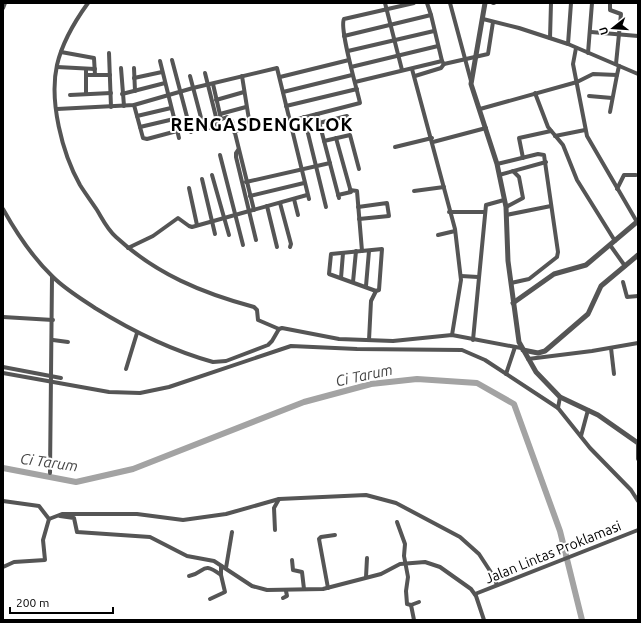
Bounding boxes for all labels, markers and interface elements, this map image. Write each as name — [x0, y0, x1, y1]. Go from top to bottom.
north arrow — [593, 8, 633, 48]
text: U — [597, 25, 610, 36]
district label: RENGASDENGKLOK — [171, 114, 353, 134]
water label: Ci Tarum — [334, 361, 394, 389]
water label: Ci Tarum — [19, 450, 79, 474]
street label: Jalan Lintas Proklamasi — [483, 517, 623, 587]
scale bar — [10, 589, 113, 615]
text: 200 m — [16, 596, 49, 609]

